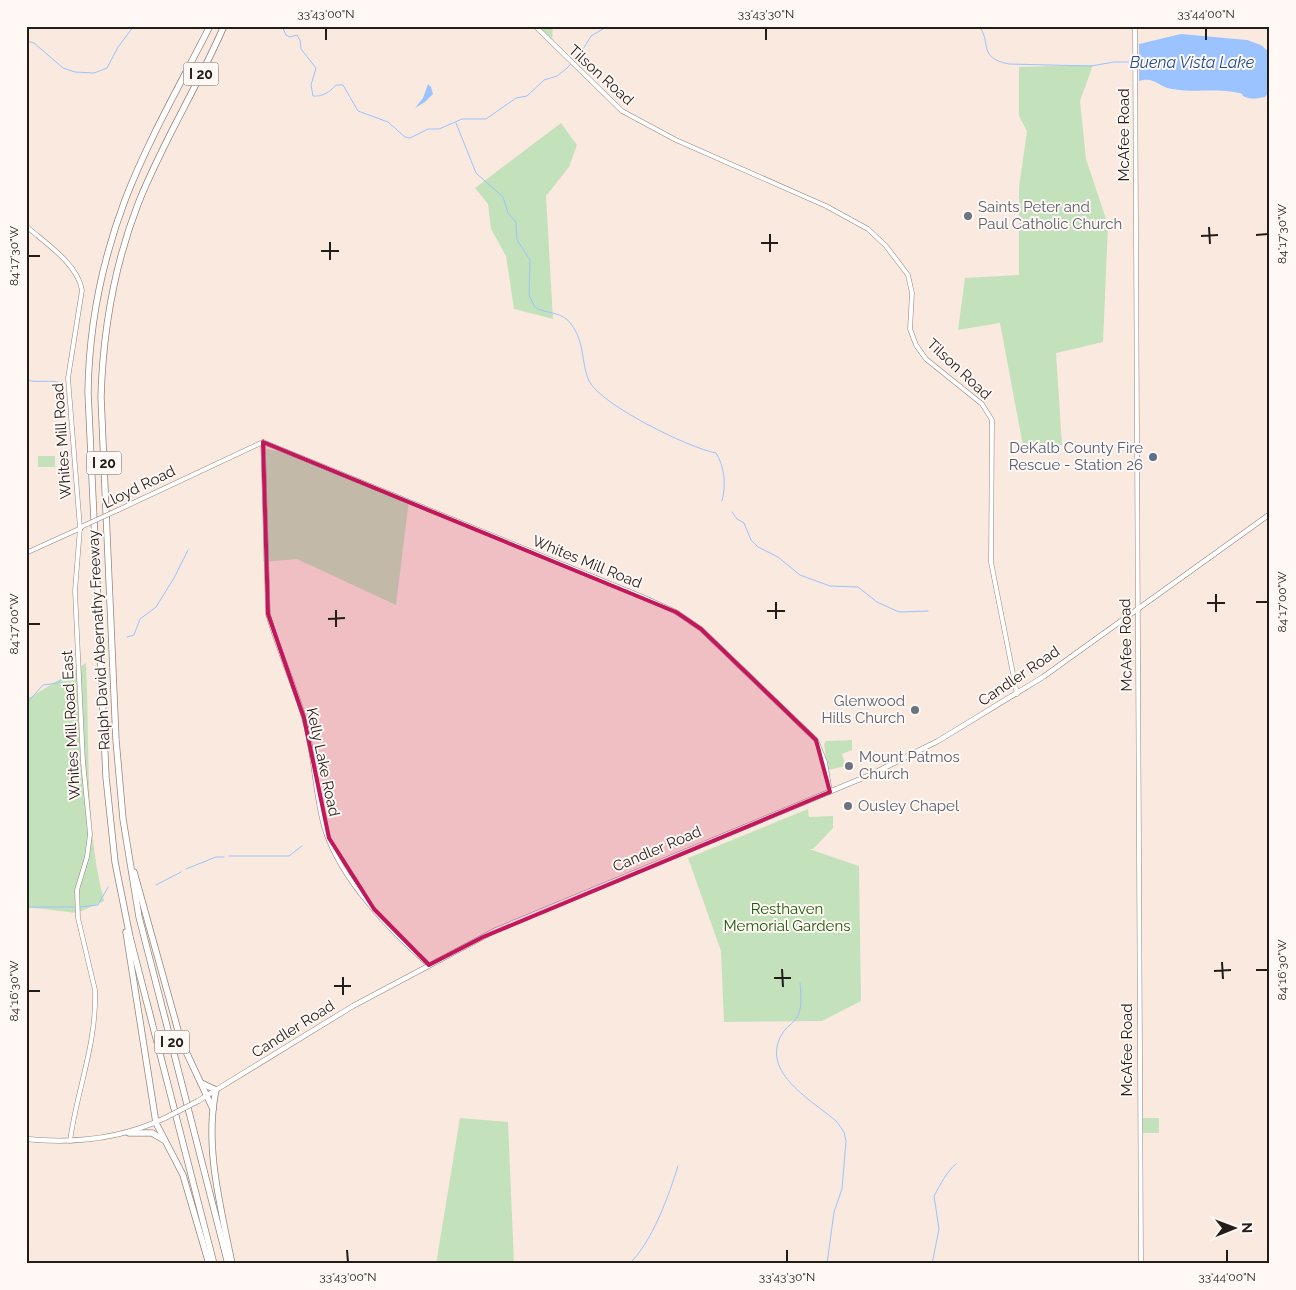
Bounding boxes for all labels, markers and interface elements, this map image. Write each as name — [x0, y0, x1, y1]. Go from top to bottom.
text: 33°43'00"N — [297, 7, 355, 21]
text: 33°43'30"N — [738, 7, 794, 21]
text: 33°44'00"N — [1177, 7, 1235, 21]
street label: Tilson Road — [565, 41, 637, 109]
water label: Buena Vista Lake — [1130, 53, 1255, 72]
road number: I 20 — [184, 62, 218, 86]
street label: McAfee Road — [1115, 88, 1133, 182]
place label: Saints Peter and Paul Catholic Church — [978, 198, 1122, 233]
text: 84°17'30"W — [1275, 203, 1289, 264]
marker: Saints Peter and Paul Catholic Church — [962, 210, 974, 222]
text: 84°17'30"W — [7, 225, 21, 286]
street label: Tilson Road — [923, 335, 995, 403]
street label: Whites Mill Road — [49, 382, 75, 500]
place label: DeKalb County Fire Rescue - Station 26 — [1009, 439, 1143, 474]
marker: DeKalb County Fire Rescue - Station 26 — [1147, 451, 1159, 463]
road number: I 20 — [86, 452, 122, 474]
street label: Lloyd Road — [100, 462, 178, 512]
street label: Ralph David Abernathy Freeway — [84, 529, 114, 751]
street label: Whites Mill Road — [530, 532, 644, 592]
text: 84°17'00"W — [1275, 571, 1289, 633]
text: 84°17'00"W — [7, 593, 21, 655]
street label: McAfee Road — [1116, 598, 1136, 692]
street label: Candler Road — [975, 642, 1063, 710]
street label: Whites Mill Road East — [58, 650, 84, 800]
place label: Glenwood Hills Church — [821, 692, 905, 727]
marker: Glenwood Hills Church — [909, 704, 921, 716]
street label: Kelly Lake Road — [303, 706, 343, 818]
place label: Mount Patmos Church — [859, 748, 960, 783]
marker: Mount Patmos Church — [843, 760, 855, 772]
place label: Ousley Chapel — [858, 797, 960, 815]
marker: Ousley Chapel — [842, 800, 854, 812]
street label: Candler Road — [610, 822, 704, 876]
park label: Resthaven Memorial Gardens — [724, 900, 850, 935]
text: 84°16'30"W — [1275, 939, 1289, 1001]
text: 84°16'30"W — [7, 960, 21, 1022]
street label: Candler Road — [248, 996, 338, 1062]
street label: McAfee Road — [1118, 1003, 1136, 1097]
road number: I 20 — [154, 1030, 190, 1054]
north arrow — [1208, 1202, 1258, 1252]
text: N — [1239, 1222, 1255, 1233]
text: 33°43'00"N — [319, 1270, 377, 1284]
text: 33°43'30"N — [759, 1270, 815, 1284]
text: 33°44'00"N — [1198, 1270, 1256, 1284]

